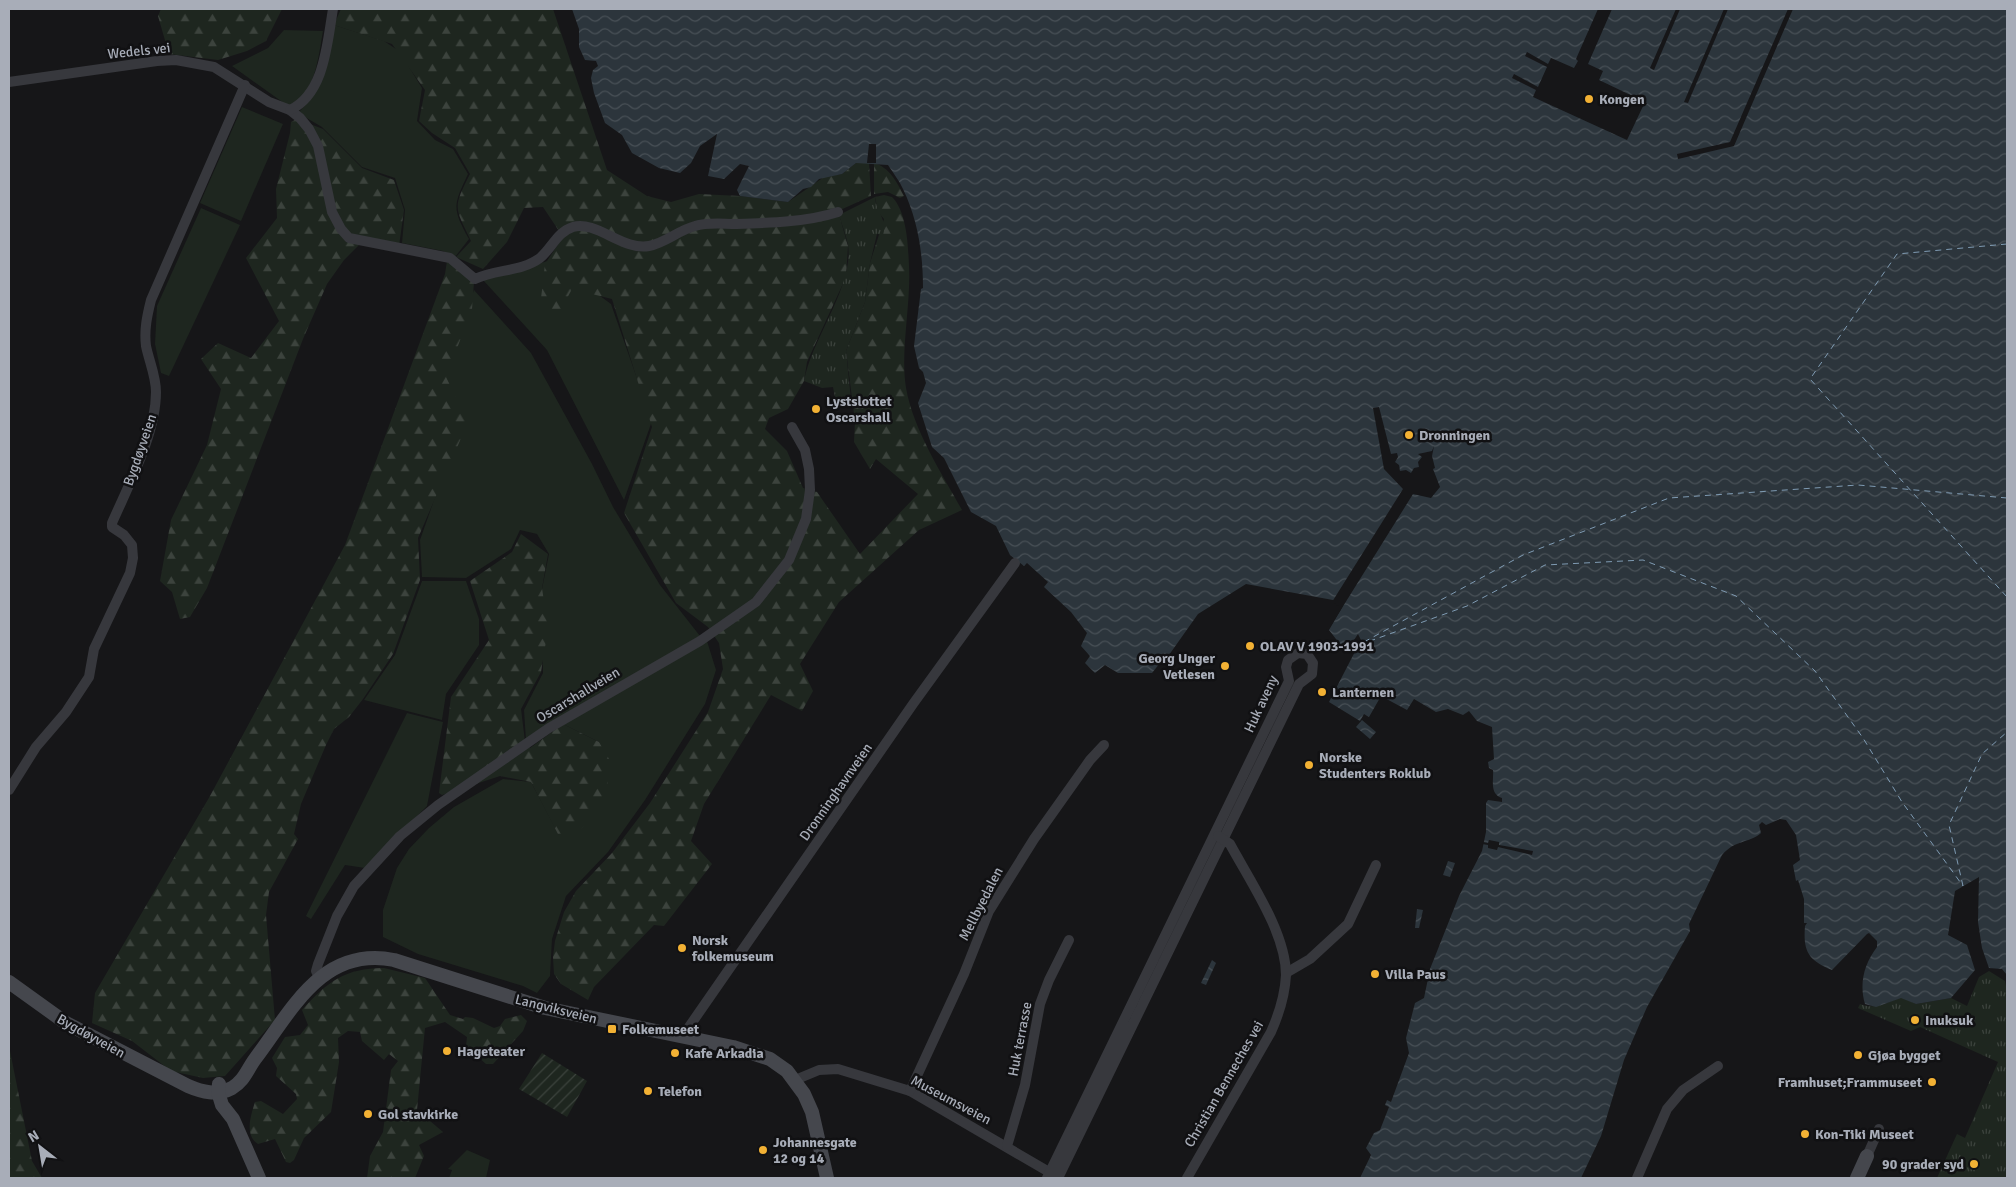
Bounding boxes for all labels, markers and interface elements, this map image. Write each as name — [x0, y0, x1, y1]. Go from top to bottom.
street label: Wedels vei — [107, 39, 171, 63]
place label: Kongen — [1599, 91, 1645, 108]
marker: Kongen — [1583, 93, 1595, 105]
place label: Lystslottet Oscarshall — [826, 393, 892, 426]
marker: Lystslottet Oscarshall — [810, 403, 822, 415]
street label: Bygdøyveien — [120, 412, 160, 488]
place label: Dronningen — [1419, 427, 1491, 444]
marker: Dronningen — [1403, 429, 1415, 441]
place label: OLAV V 1903-1991 — [1260, 638, 1374, 655]
marker: OLAV V 1903-1991 — [1244, 640, 1256, 652]
place label: Georg Unger Vetlesen — [1138, 650, 1215, 683]
marker: Georg Unger Vetlesen — [1219, 660, 1231, 672]
street label: Oscarshallveien — [533, 663, 623, 727]
street label: Huk aveny — [1240, 672, 1282, 735]
place label: Lanternen — [1332, 684, 1394, 701]
marker: Lanternen — [1316, 686, 1328, 698]
street label: Dronninghavnveien — [796, 740, 876, 844]
place label: Norske Studenters Roklub — [1319, 749, 1432, 782]
marker: Norske Studenters Roklub — [1303, 759, 1315, 771]
street label: Mellbyedalen — [955, 864, 1007, 944]
place label: Norsk folkemuseum — [691, 932, 774, 965]
marker: Norsk folkemuseum — [676, 942, 688, 954]
place label: Villa Paus — [1385, 966, 1446, 983]
marker: Villa Paus — [1369, 968, 1381, 980]
street label: Langviksveien — [513, 991, 599, 1027]
street label: Huk terrasse — [1004, 1000, 1036, 1078]
street label: Bygdøyveien — [54, 1010, 128, 1062]
place label: Inuksuk — [1925, 1012, 1974, 1029]
marker: Inuksuk — [1909, 1014, 1921, 1026]
street label: Christian Benneches vei — [1181, 1018, 1267, 1150]
place label: Folkemuseet — [622, 1021, 700, 1038]
marker: Folkemuseet — [606, 1023, 618, 1035]
place label: Hageteater — [457, 1043, 525, 1060]
marker: Hageteater — [441, 1045, 453, 1057]
place label: Kafe Arkadia — [685, 1045, 764, 1062]
marker: Kafe Arkadia — [669, 1047, 681, 1059]
place label: Gjøa bygget — [1868, 1047, 1941, 1064]
marker: Gjøa bygget — [1852, 1049, 1864, 1061]
street label: Museumsveien — [908, 1072, 994, 1128]
place label: Framhuset;Frammuseet — [1778, 1074, 1923, 1091]
marker: Framhuset;Frammuseet — [1926, 1076, 1938, 1088]
place label: Telefon — [658, 1083, 702, 1100]
marker: Telefon — [642, 1085, 654, 1097]
place label: Gol stavkirke — [378, 1106, 458, 1123]
marker: Gol stavkirke — [362, 1108, 374, 1120]
north arrow — [15, 1122, 65, 1172]
text: N — [25, 1126, 42, 1146]
place label: Kon-Tiki Museet — [1815, 1126, 1914, 1143]
marker: Kon-Tiki Museet — [1799, 1128, 1811, 1140]
place label: Johannesgate 12 og 14 — [773, 1134, 857, 1167]
marker: Johannesgate 12 og 14 — [757, 1144, 769, 1156]
place label: 90 grader syd — [1882, 1156, 1964, 1173]
marker: 90 grader syd — [1968, 1158, 1980, 1170]

